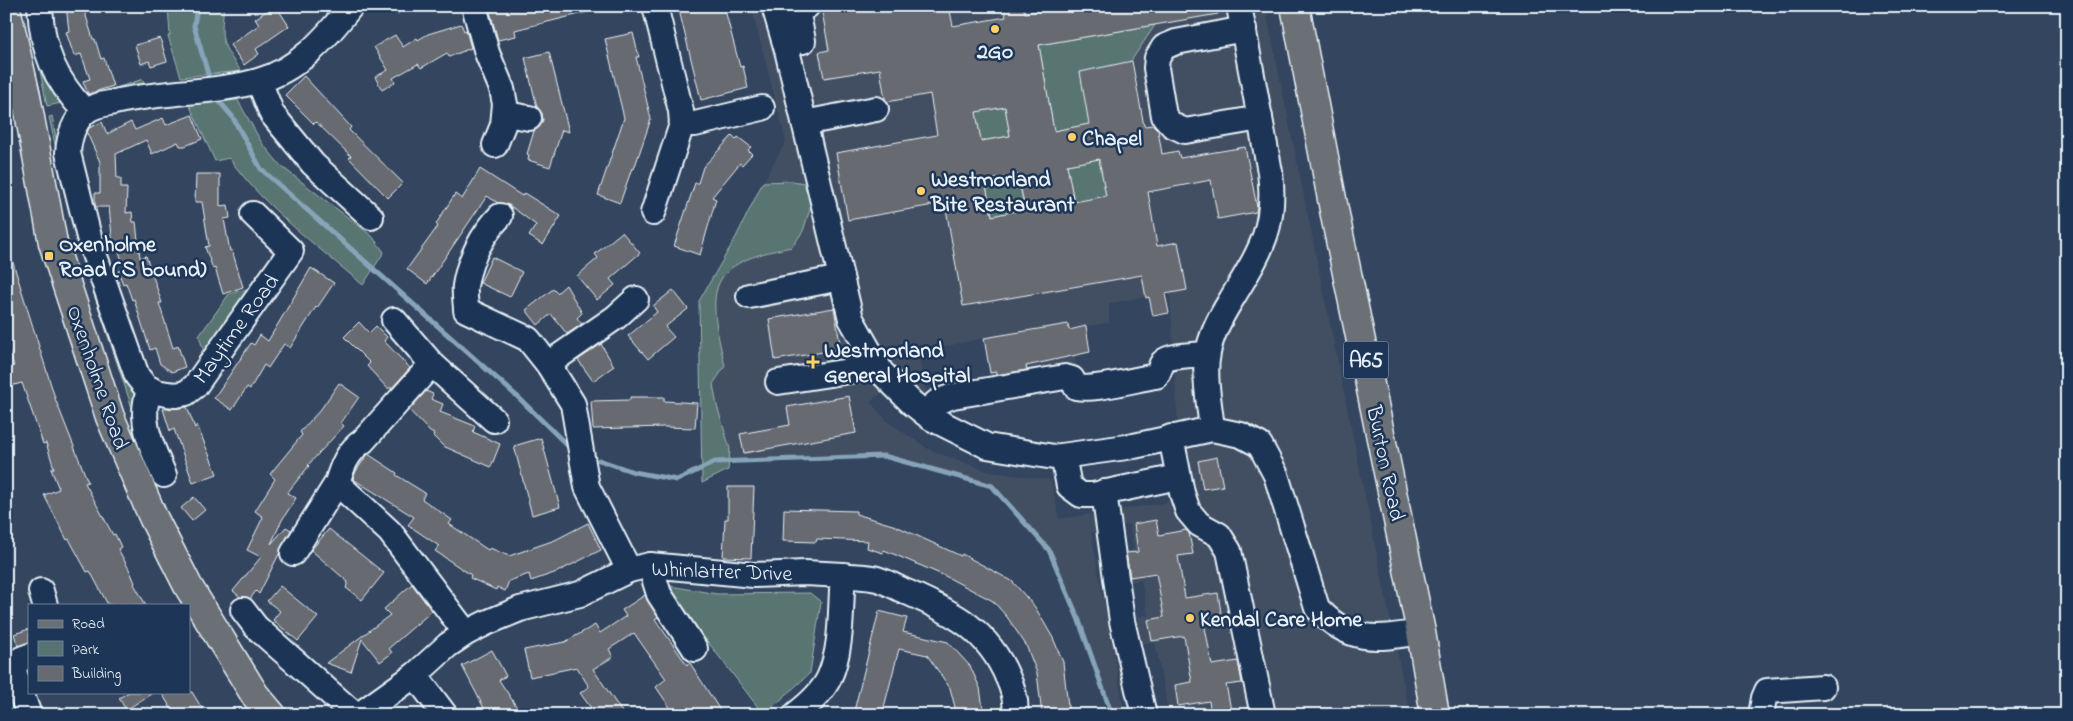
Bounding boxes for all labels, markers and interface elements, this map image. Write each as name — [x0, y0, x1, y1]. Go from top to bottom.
marker: 2Go — [989, 23, 1001, 35]
place label: 2Go — [976, 37, 1013, 69]
place label: Chapel — [1082, 124, 1142, 156]
marker: Chapel — [1066, 131, 1078, 143]
place label: Westmorland Bite Restaurant — [930, 165, 1075, 222]
marker: Westmorland Bite Restaurant — [915, 185, 927, 197]
place label: Oxenholme Road (S bound) — [59, 230, 207, 287]
marker: Oxenholme Road (S bound) — [43, 250, 55, 262]
street label: Maytime Road — [187, 268, 289, 392]
street label: Oxenholme Road — [57, 302, 136, 454]
place label: Westmorland General Hospital — [824, 336, 971, 393]
road number: A65 — [1344, 342, 1388, 378]
marker: Westmorland General Hospital — [806, 355, 820, 369]
street label: Burton Road — [1356, 402, 1412, 524]
street label: Whinlatter Drive — [651, 555, 793, 591]
legend — [28, 604, 190, 694]
place label: Kendal Care Home — [1200, 605, 1363, 637]
marker: Kendal Care Home — [1184, 612, 1196, 624]
text: Road — [72, 613, 105, 635]
text: Park — [72, 639, 100, 661]
text: Building — [71, 663, 121, 686]

